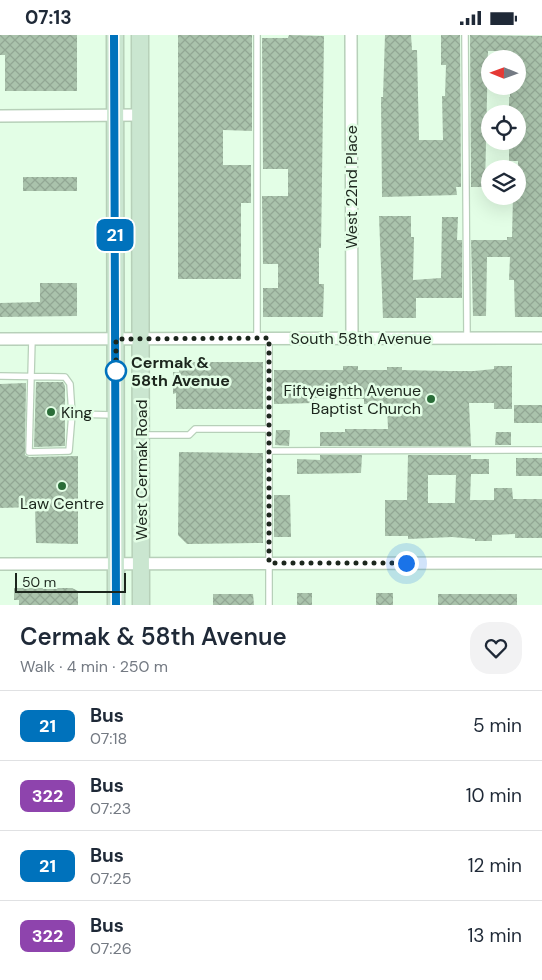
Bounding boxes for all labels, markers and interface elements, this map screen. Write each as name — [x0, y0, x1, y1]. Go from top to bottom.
text: 07:13 — [25, 5, 72, 30]
north arrow — [481, 50, 526, 95]
map controls — [481, 50, 526, 205]
button: locate — [481, 105, 526, 150]
street label: West 22nd Place — [341, 125, 362, 249]
button: layers — [481, 160, 526, 205]
line badge: 21 — [92, 219, 138, 251]
text: 21 — [107, 223, 123, 247]
street label: South 58th Avenue — [290, 328, 432, 349]
place label: Cermak & 58th Avenue — [131, 352, 230, 391]
marker: Cermak & 58th Avenue — [105, 360, 127, 382]
place label: Fiftyeighth Avenue Baptist Church — [284, 380, 421, 419]
marker: Fiftyeighth Avenue Baptist Church — [425, 393, 437, 405]
street label: West Cermak Road — [131, 400, 152, 540]
place label: King — [61, 402, 92, 423]
marker: King — [45, 406, 57, 418]
marker: Law Centre — [56, 480, 68, 492]
place label: Law Centre — [20, 493, 104, 514]
your location — [394, 551, 419, 576]
scale bar — [15, 570, 126, 593]
text: 50 m — [22, 573, 56, 591]
text: Cermak & 58th Avenue — [20, 621, 287, 652]
button: heart — [470, 622, 522, 674]
text: Walk · 4 min · 250 m — [20, 656, 168, 677]
text: Bus — [90, 703, 124, 728]
text: 5 min — [473, 713, 522, 738]
text: 21 — [39, 714, 56, 738]
text: 07:18 — [90, 728, 127, 749]
text: Bus — [90, 773, 124, 798]
text: 10 min — [466, 783, 522, 808]
text: 322 — [32, 784, 63, 808]
text: 07:23 — [90, 798, 131, 819]
text: Bus — [90, 843, 124, 868]
text: 12 min — [468, 853, 522, 878]
text: 21 — [39, 854, 56, 878]
text: 07:25 — [90, 868, 131, 889]
text: Bus — [90, 913, 124, 938]
text: 13 min — [467, 923, 522, 948]
text: 322 — [32, 924, 63, 948]
text: 07:26 — [90, 938, 132, 959]

